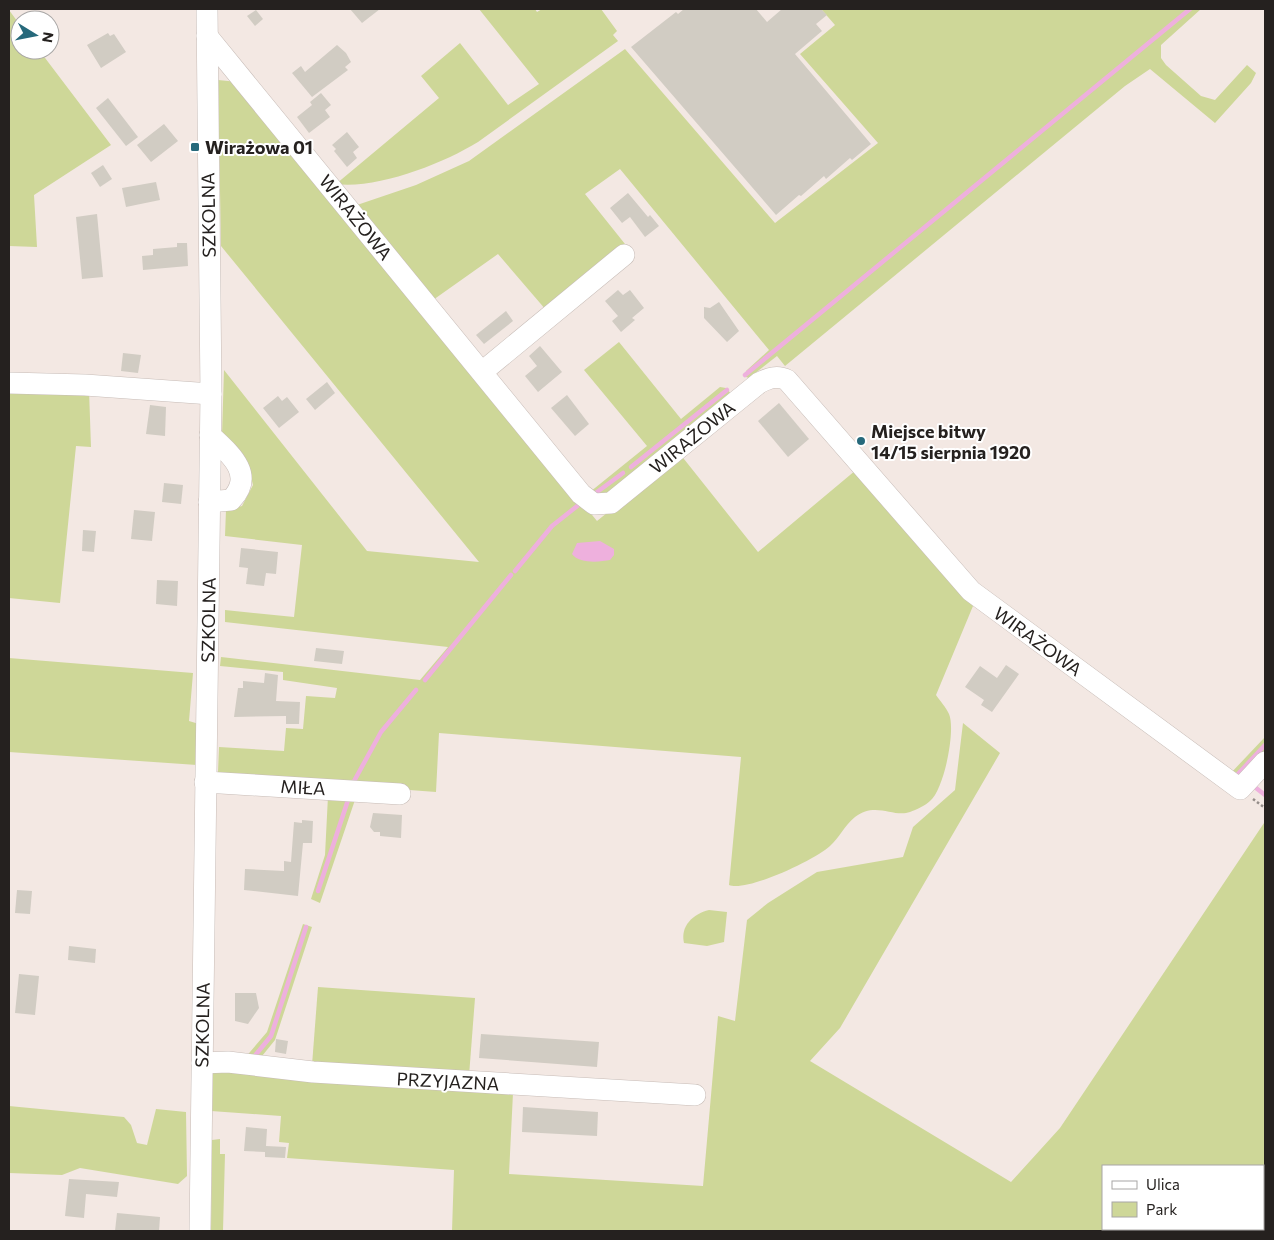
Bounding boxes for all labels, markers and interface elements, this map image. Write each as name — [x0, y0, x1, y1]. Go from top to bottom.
north arrow — [10, 10, 60, 60]
text: N — [39, 31, 58, 44]
place label: Wirażowa 01 — [205, 136, 313, 158]
marker: Wirażowa 01 — [189, 141, 201, 153]
street label: WIRAŻOWA — [315, 170, 397, 264]
street label: SZKOLNA — [196, 172, 220, 258]
street label: WIRAŻOWA — [645, 396, 739, 478]
place label: Miejsce bitwy 14/15 sierpnia 1920 — [871, 420, 1031, 463]
marker: Miejsce bitwy 14/15 sierpnia 1920 — [855, 435, 867, 447]
street label: SZKOLNA — [196, 577, 220, 663]
street label: WIRAŻOWA — [990, 602, 1086, 680]
street label: MIŁA — [280, 775, 326, 799]
street label: SZKOLNA — [190, 982, 214, 1068]
street label: PRZYJAZNA — [396, 1067, 500, 1095]
legend — [1102, 1165, 1264, 1230]
text: Ulica — [1146, 1175, 1180, 1193]
text: Park — [1146, 1200, 1177, 1218]

